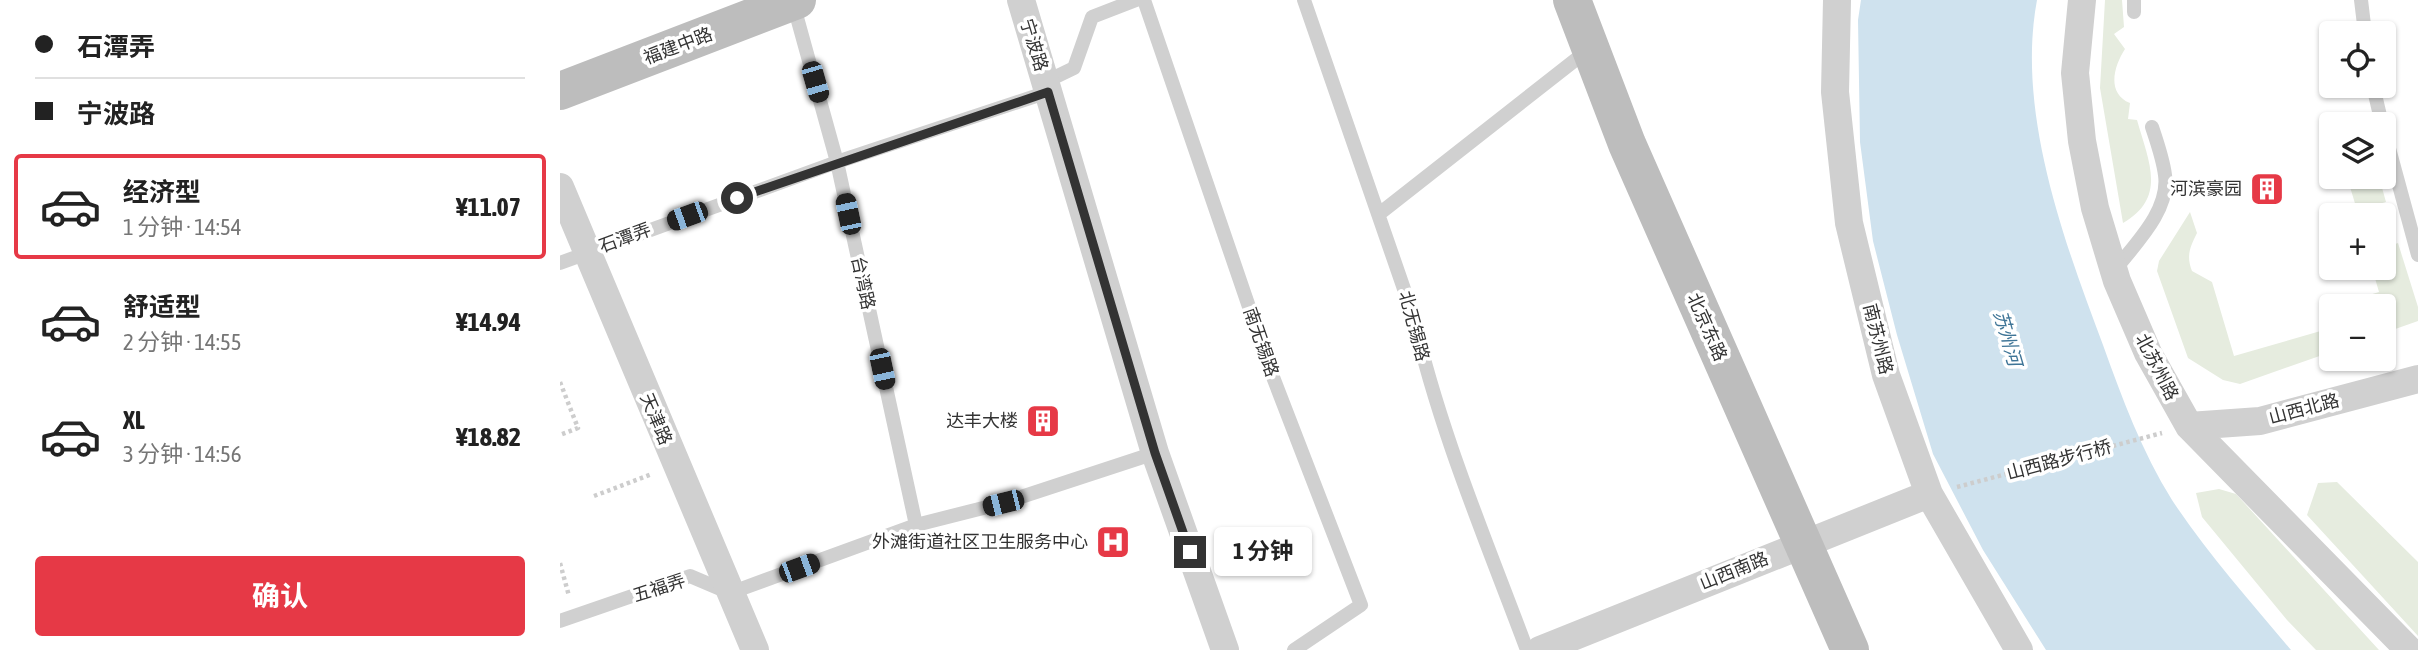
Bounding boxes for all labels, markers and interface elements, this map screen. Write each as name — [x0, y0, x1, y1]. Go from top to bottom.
street label: 宁波路 — [1017, 16, 1052, 74]
map controls — [2319, 21, 2396, 371]
button: locate — [2319, 21, 2396, 98]
street label: 福建中路 — [640, 23, 715, 68]
text: 石潭弄 — [77, 32, 155, 62]
car — [800, 59, 831, 105]
text: 宁波路 — [77, 99, 155, 129]
button: layers — [2319, 112, 2396, 189]
building icon: 河滨豪园 — [2248, 170, 2286, 208]
icon: car — [39, 175, 102, 238]
text: 经济型 — [123, 177, 201, 207]
place label: 河滨豪园 — [2170, 178, 2242, 199]
route start — [721, 182, 753, 214]
car — [834, 191, 863, 237]
text: ¥11.07 — [456, 192, 521, 222]
car — [664, 199, 711, 233]
button: + — [2319, 203, 2396, 280]
text: 1 分钟 · 14:54 — [123, 214, 242, 240]
street label: 石潭弄 — [596, 218, 654, 257]
street label: 台湾路 — [848, 254, 879, 311]
street label: 北无锡路 — [1395, 288, 1434, 363]
icon: car — [39, 290, 102, 353]
street label: 北京东路 — [1683, 290, 1732, 364]
text: 舒适型 — [123, 292, 201, 322]
button: − — [2319, 294, 2396, 371]
street label: 南苏州路 — [1860, 301, 1897, 376]
street label: 南无锡路 — [1240, 304, 1283, 379]
text: ¥14.94 — [456, 307, 521, 337]
water label: 苏州河 — [1990, 308, 2028, 372]
text: 2 分钟 · 14:55 — [123, 329, 242, 355]
street label: 北苏州路 — [2132, 330, 2183, 404]
car — [868, 346, 897, 392]
street label: 山西北路 — [2266, 389, 2341, 428]
street label: 天津路 — [636, 390, 677, 448]
building icon: 达丰大楼 — [1024, 402, 1062, 440]
icon: car — [39, 405, 102, 468]
text: XL — [123, 405, 145, 435]
place label: 达丰大楼 — [946, 410, 1018, 431]
text: ¥18.82 — [456, 422, 521, 452]
street label: 山西路步行桥 — [2004, 435, 2114, 484]
text: 3 分钟 · 14:56 — [123, 441, 242, 467]
car — [981, 488, 1026, 518]
hospital icon: 外滩街道社区卫生服务中心 — [1094, 523, 1132, 561]
callout: 1 分钟 — [1214, 528, 1312, 576]
place label: 外滩街道社区卫生服务中心 — [872, 531, 1088, 552]
route end — [1174, 536, 1206, 568]
text: 1 分钟 — [1233, 538, 1293, 564]
street label: 山西南路 — [1697, 547, 1771, 594]
car — [776, 551, 823, 585]
button: 确认 — [35, 556, 525, 636]
street label: 五福弄 — [630, 569, 688, 606]

